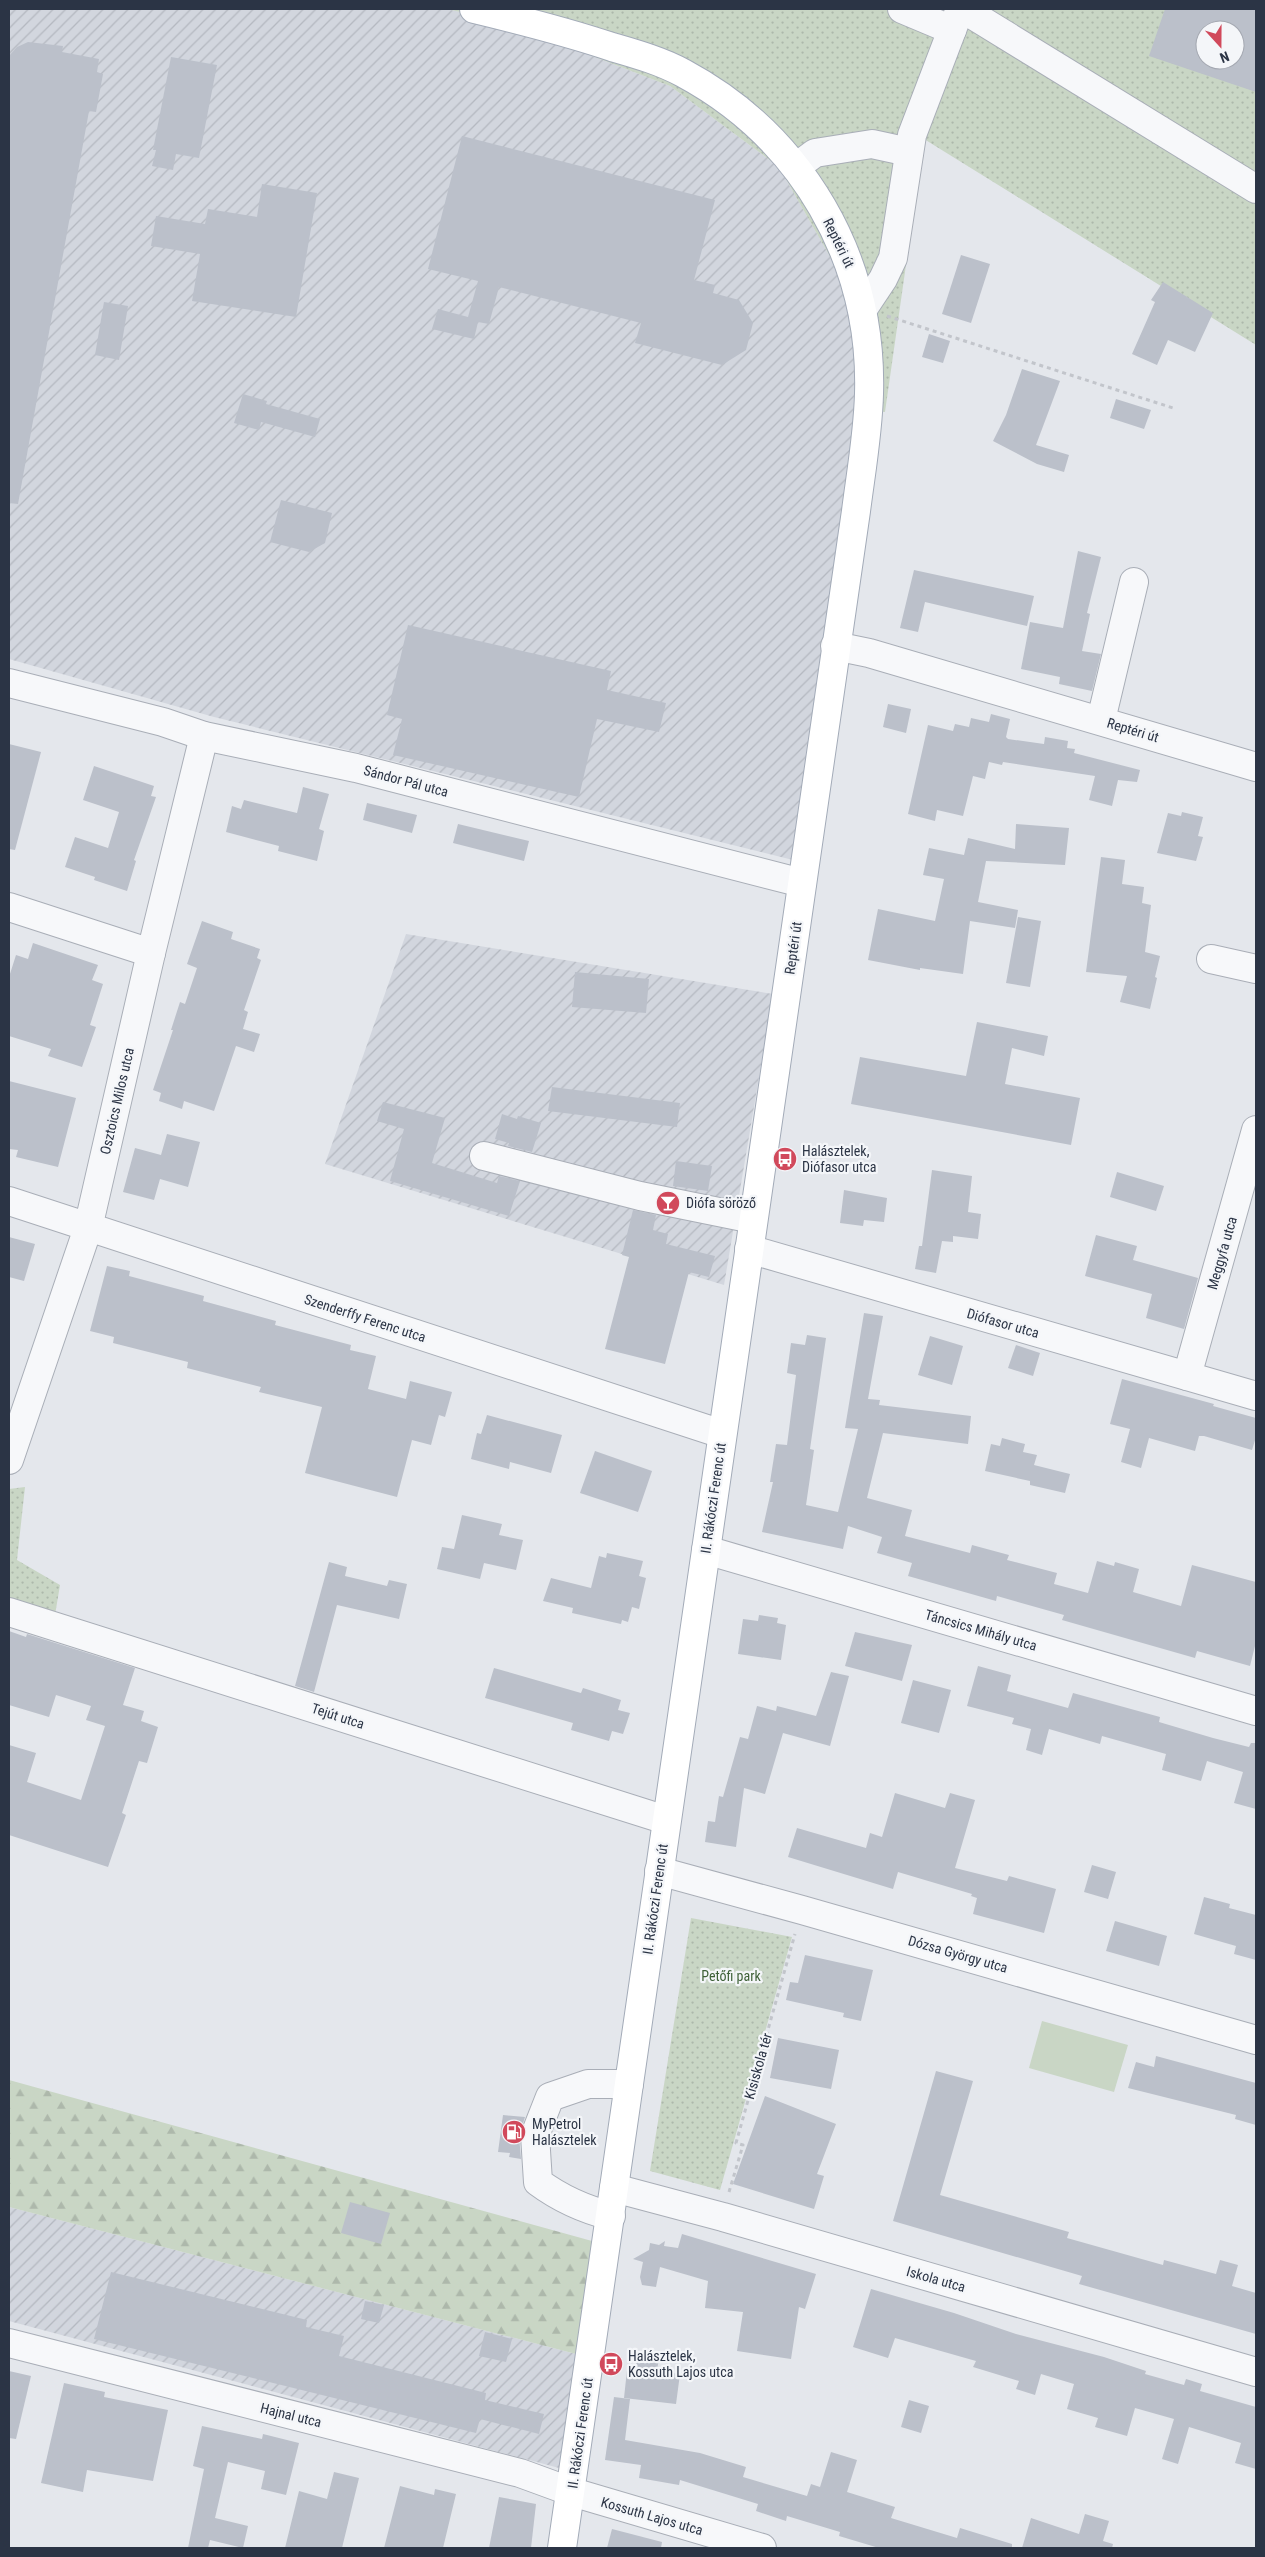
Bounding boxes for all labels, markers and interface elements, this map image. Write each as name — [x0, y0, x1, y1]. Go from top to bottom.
north arrow — [1195, 20, 1245, 70]
text: N — [1218, 48, 1232, 66]
street label: Reptéri út — [820, 216, 858, 270]
street label: Reptéri út — [1105, 715, 1161, 745]
street label: Sándor Pál utca — [362, 762, 450, 800]
street label: Reptéri út — [781, 921, 805, 975]
street label: Osztoics Milos utca — [97, 1046, 137, 1156]
place label: Halásztelek, Diófasor utca — [802, 1143, 876, 1175]
bus stop icon: Halásztelek, Diófasor utca — [772, 1146, 798, 1172]
bar icon: Diófa söröző — [655, 1190, 681, 1216]
place label: Diófa söröző — [686, 1195, 756, 1211]
street label: Meggyfa utca — [1204, 1215, 1240, 1291]
street label: Szenderffy Ferenc utca — [302, 1291, 428, 1345]
street label: Diófasor utca — [965, 1305, 1041, 1341]
street label: II. Rákóczi Ferenc út — [697, 1442, 729, 1554]
street label: Táncsics Mihály utca — [923, 1606, 1039, 1654]
street label: Tejút utca — [310, 1700, 366, 1732]
street label: II. Rákóczi Ferenc út — [639, 1843, 671, 1955]
street label: Dózsa György utca — [907, 1932, 1009, 1976]
park label: Petőfi park — [701, 1968, 761, 1984]
street label: Kisiskola tér — [741, 2031, 775, 2101]
place label: MyPetrol Halásztelek — [532, 2116, 597, 2148]
fuel station icon: MyPetrol Halásztelek — [501, 2119, 527, 2145]
street label: Iskola utca — [905, 2263, 967, 2295]
place label: Halásztelek, Kossuth Lajos utca — [628, 2348, 733, 2380]
bus stop icon: Halásztelek, Kossuth Lajos utca — [598, 2351, 624, 2377]
street label: II. Rákóczi Ferenc út — [564, 2377, 596, 2489]
street label: Hajnal utca — [259, 2400, 323, 2430]
street label: Kossuth Lajos utca — [599, 2494, 705, 2538]

